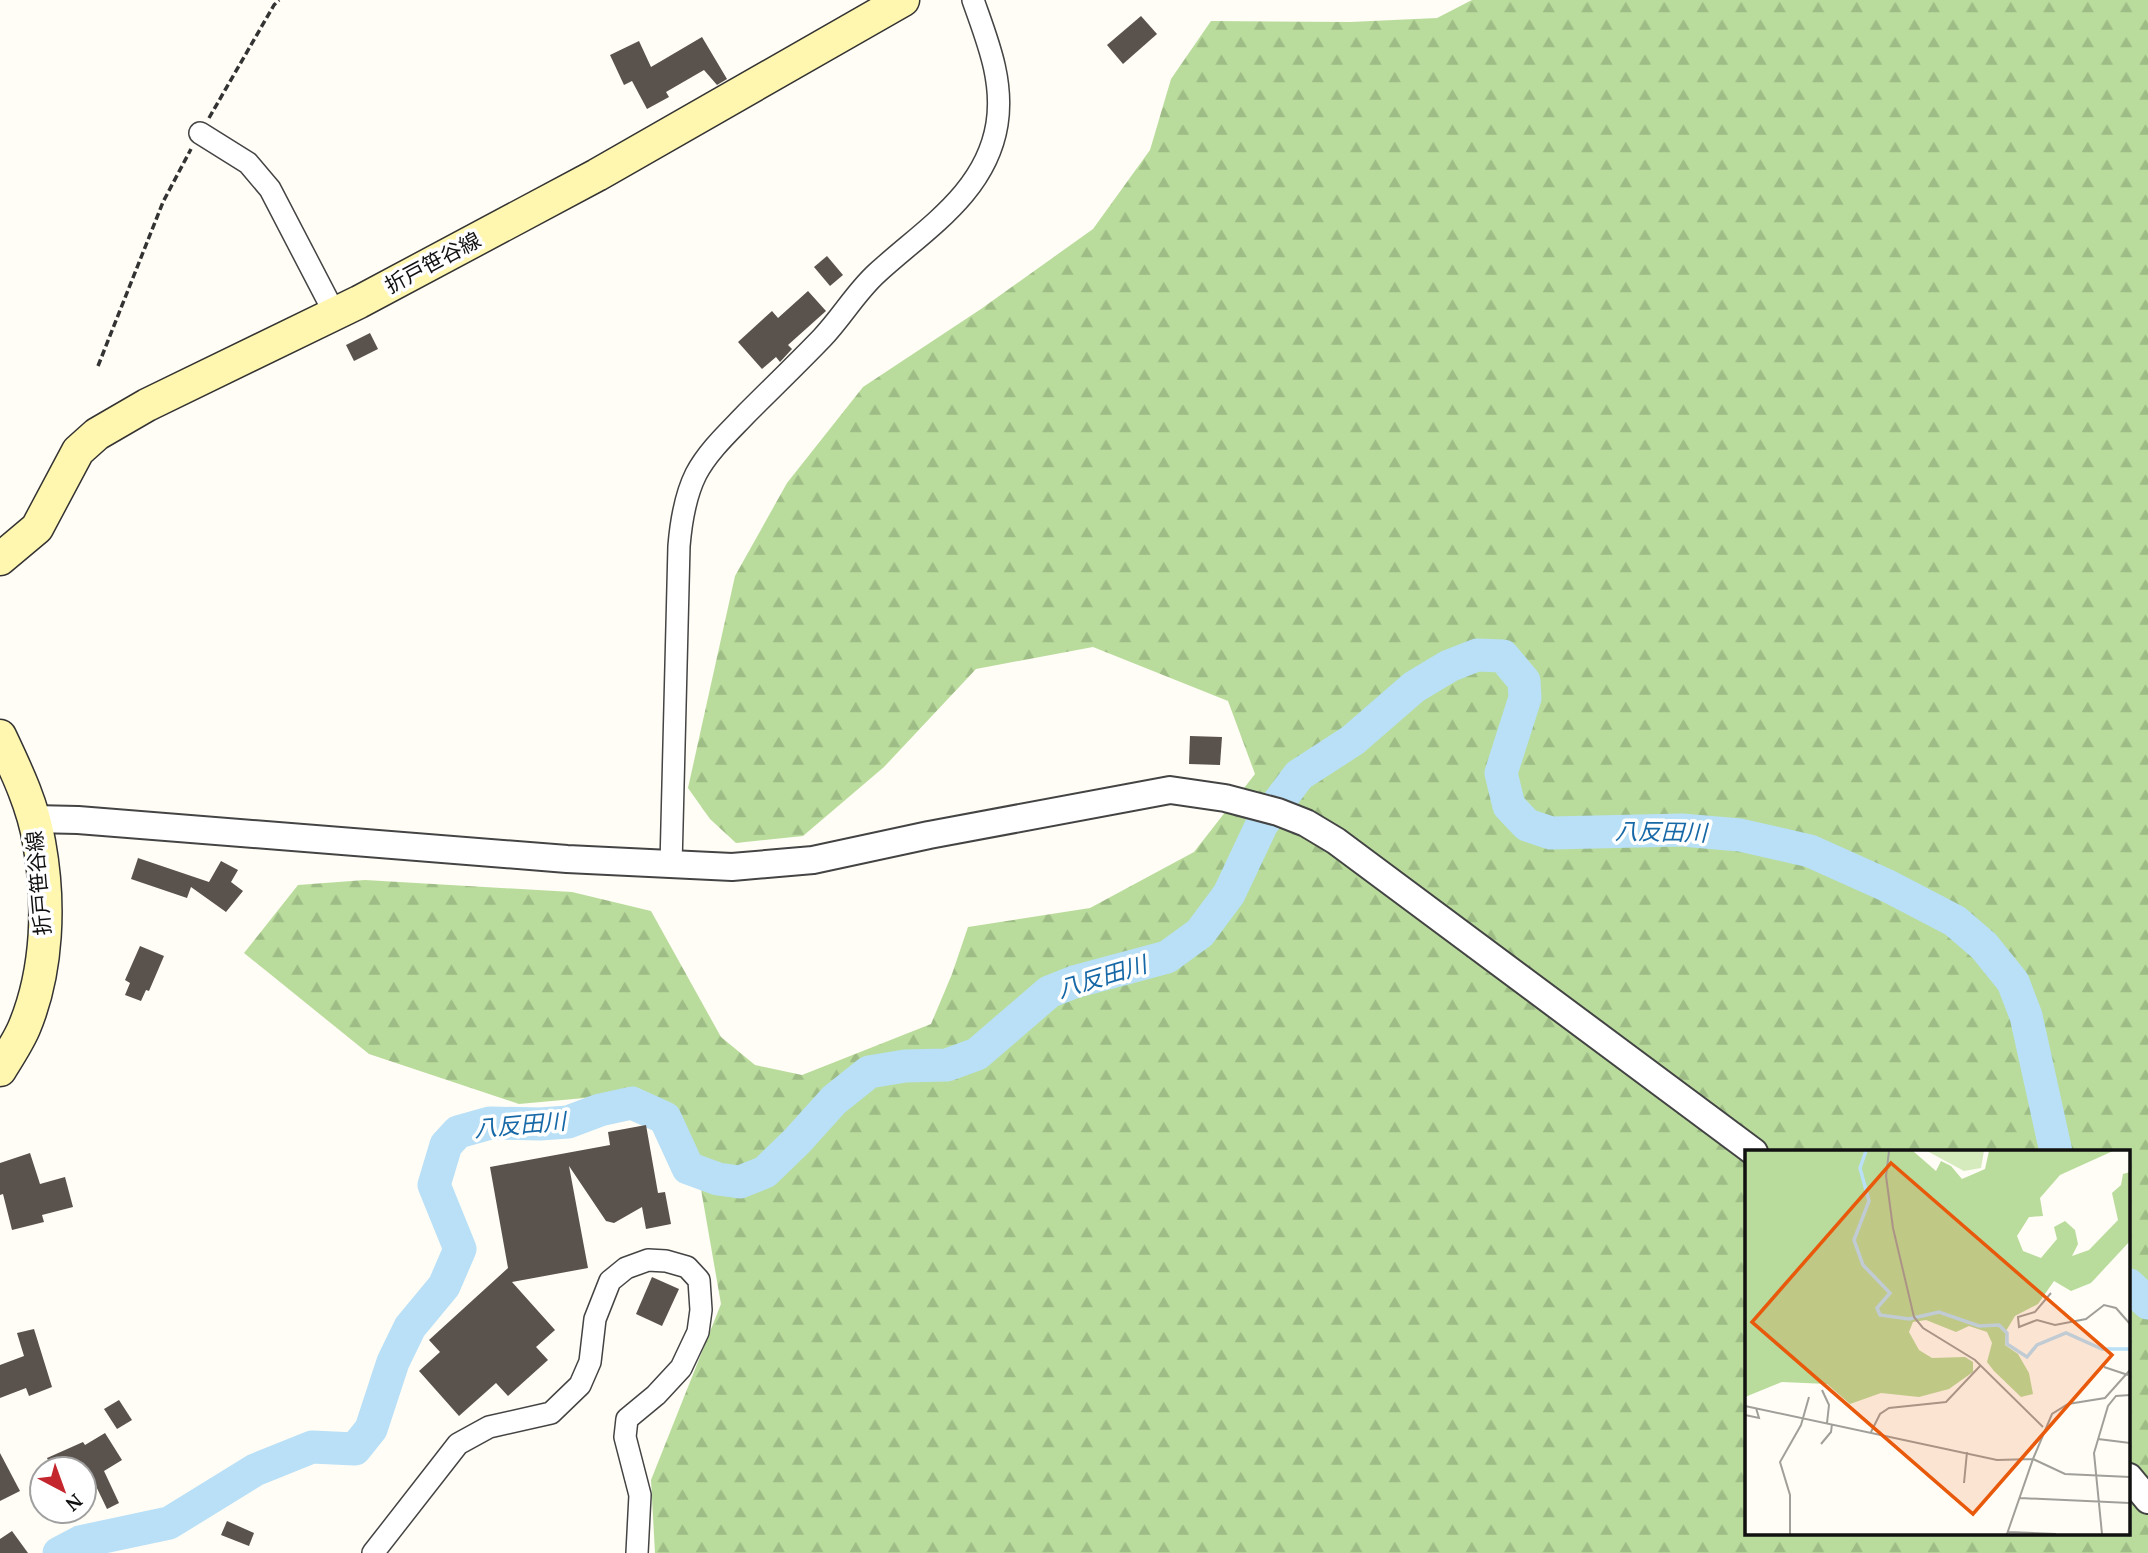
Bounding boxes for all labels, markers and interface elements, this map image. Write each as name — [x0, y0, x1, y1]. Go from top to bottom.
street label: 折戸笹谷線 — [380, 225, 485, 299]
water label: 八反田川 — [1615, 815, 1710, 848]
street label: 折戸笹谷線 — [19, 830, 57, 937]
water label: 八反田川 — [1053, 947, 1153, 1005]
water label: 八反田川 — [473, 1105, 570, 1144]
inset map — [1745, 1150, 2130, 1536]
north arrow — [28, 1455, 98, 1525]
text: N — [60, 1489, 88, 1518]

